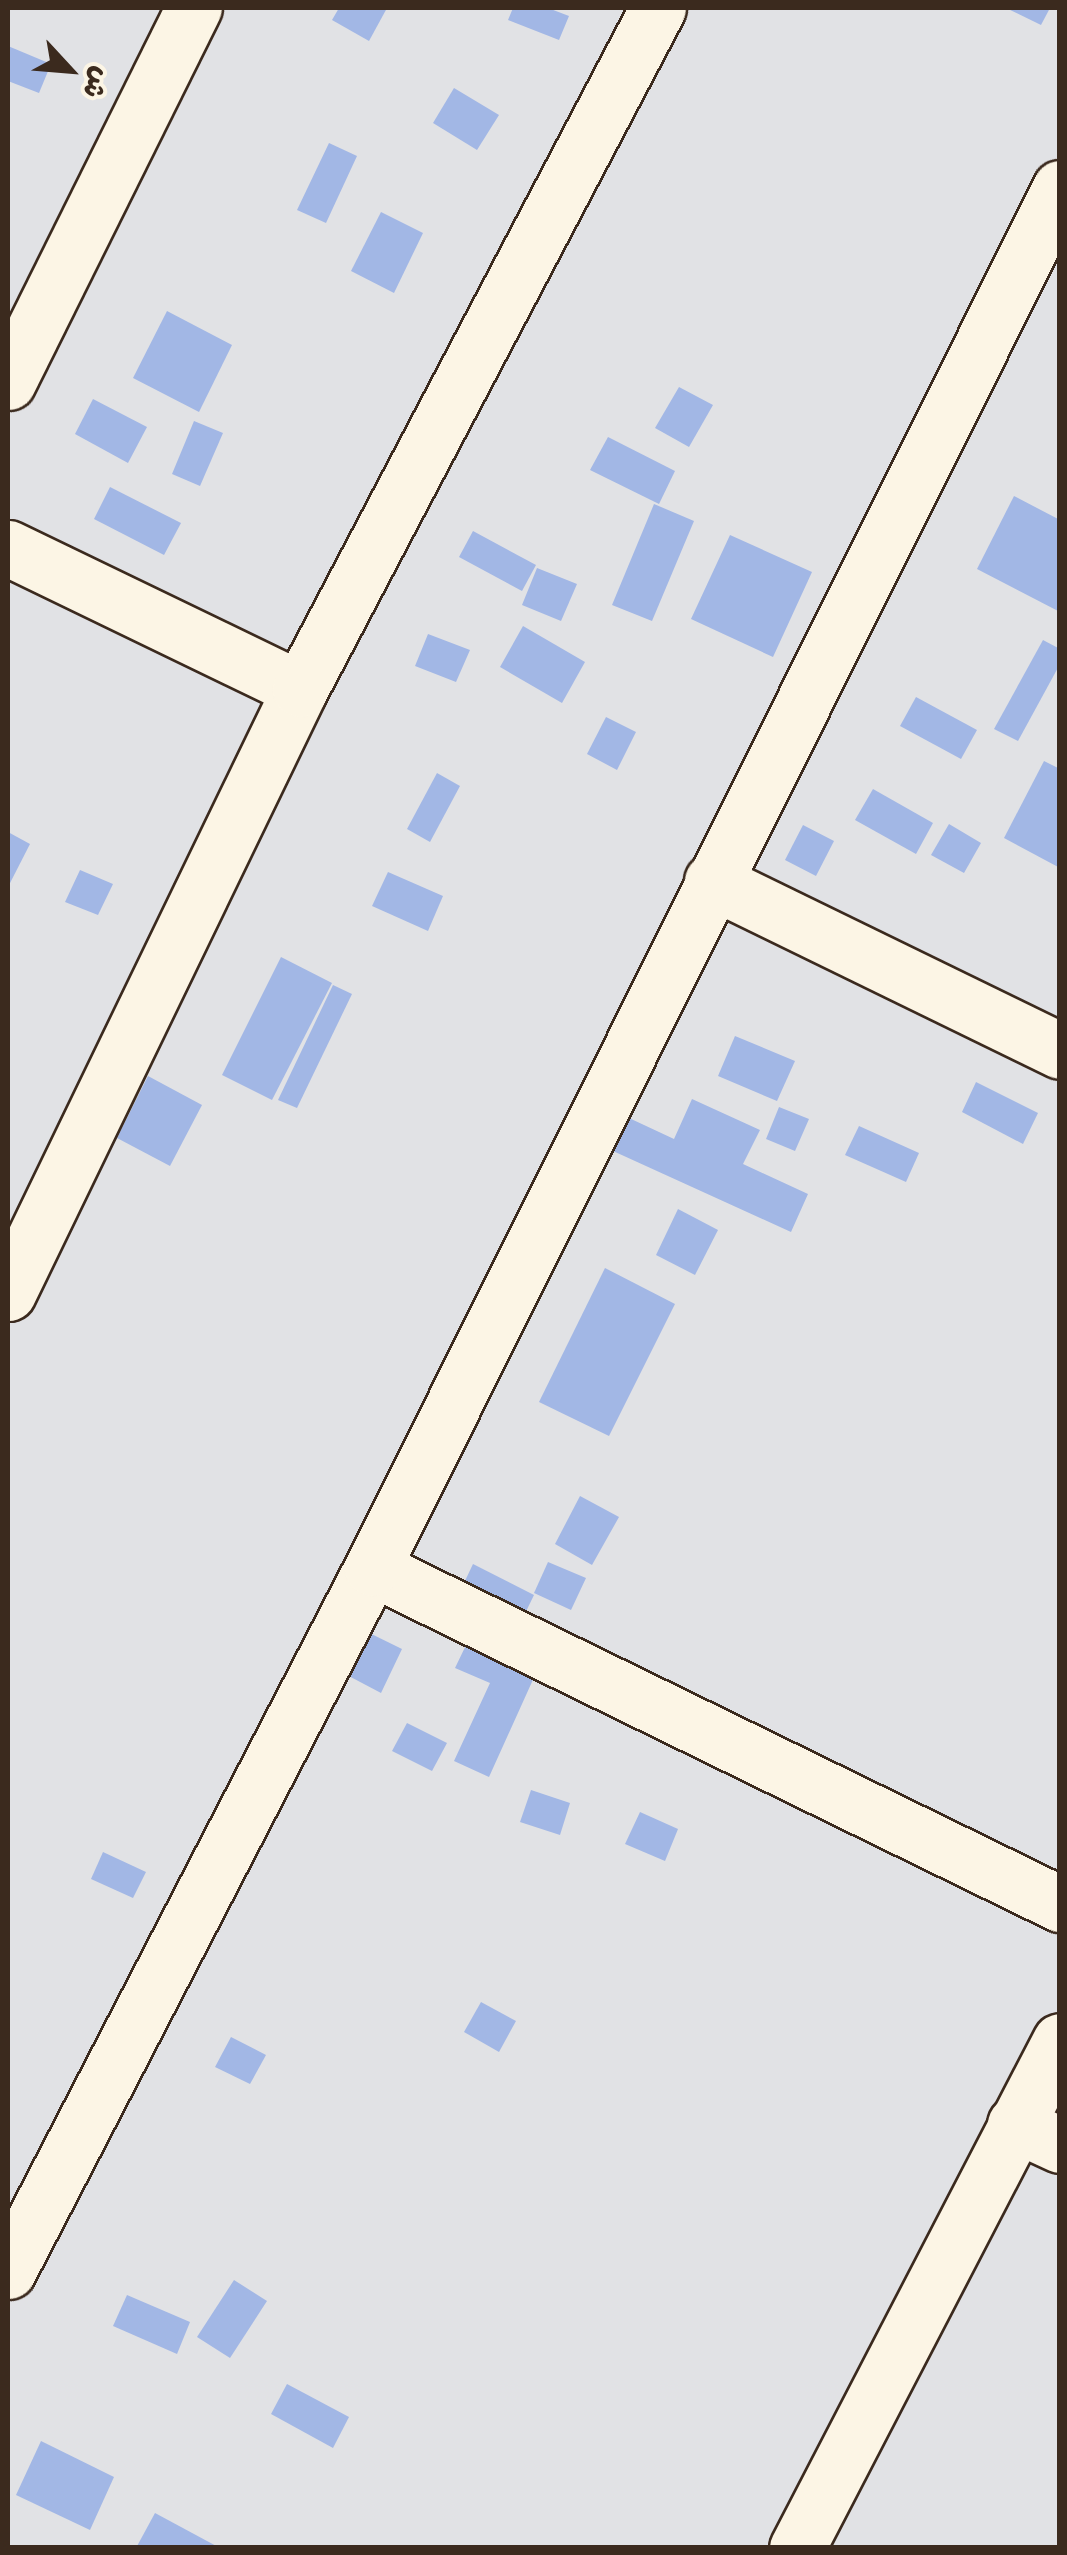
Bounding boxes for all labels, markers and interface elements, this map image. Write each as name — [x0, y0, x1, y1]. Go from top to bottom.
north arrow — [20, 20, 120, 120]
text: ش — [75, 62, 120, 105]

